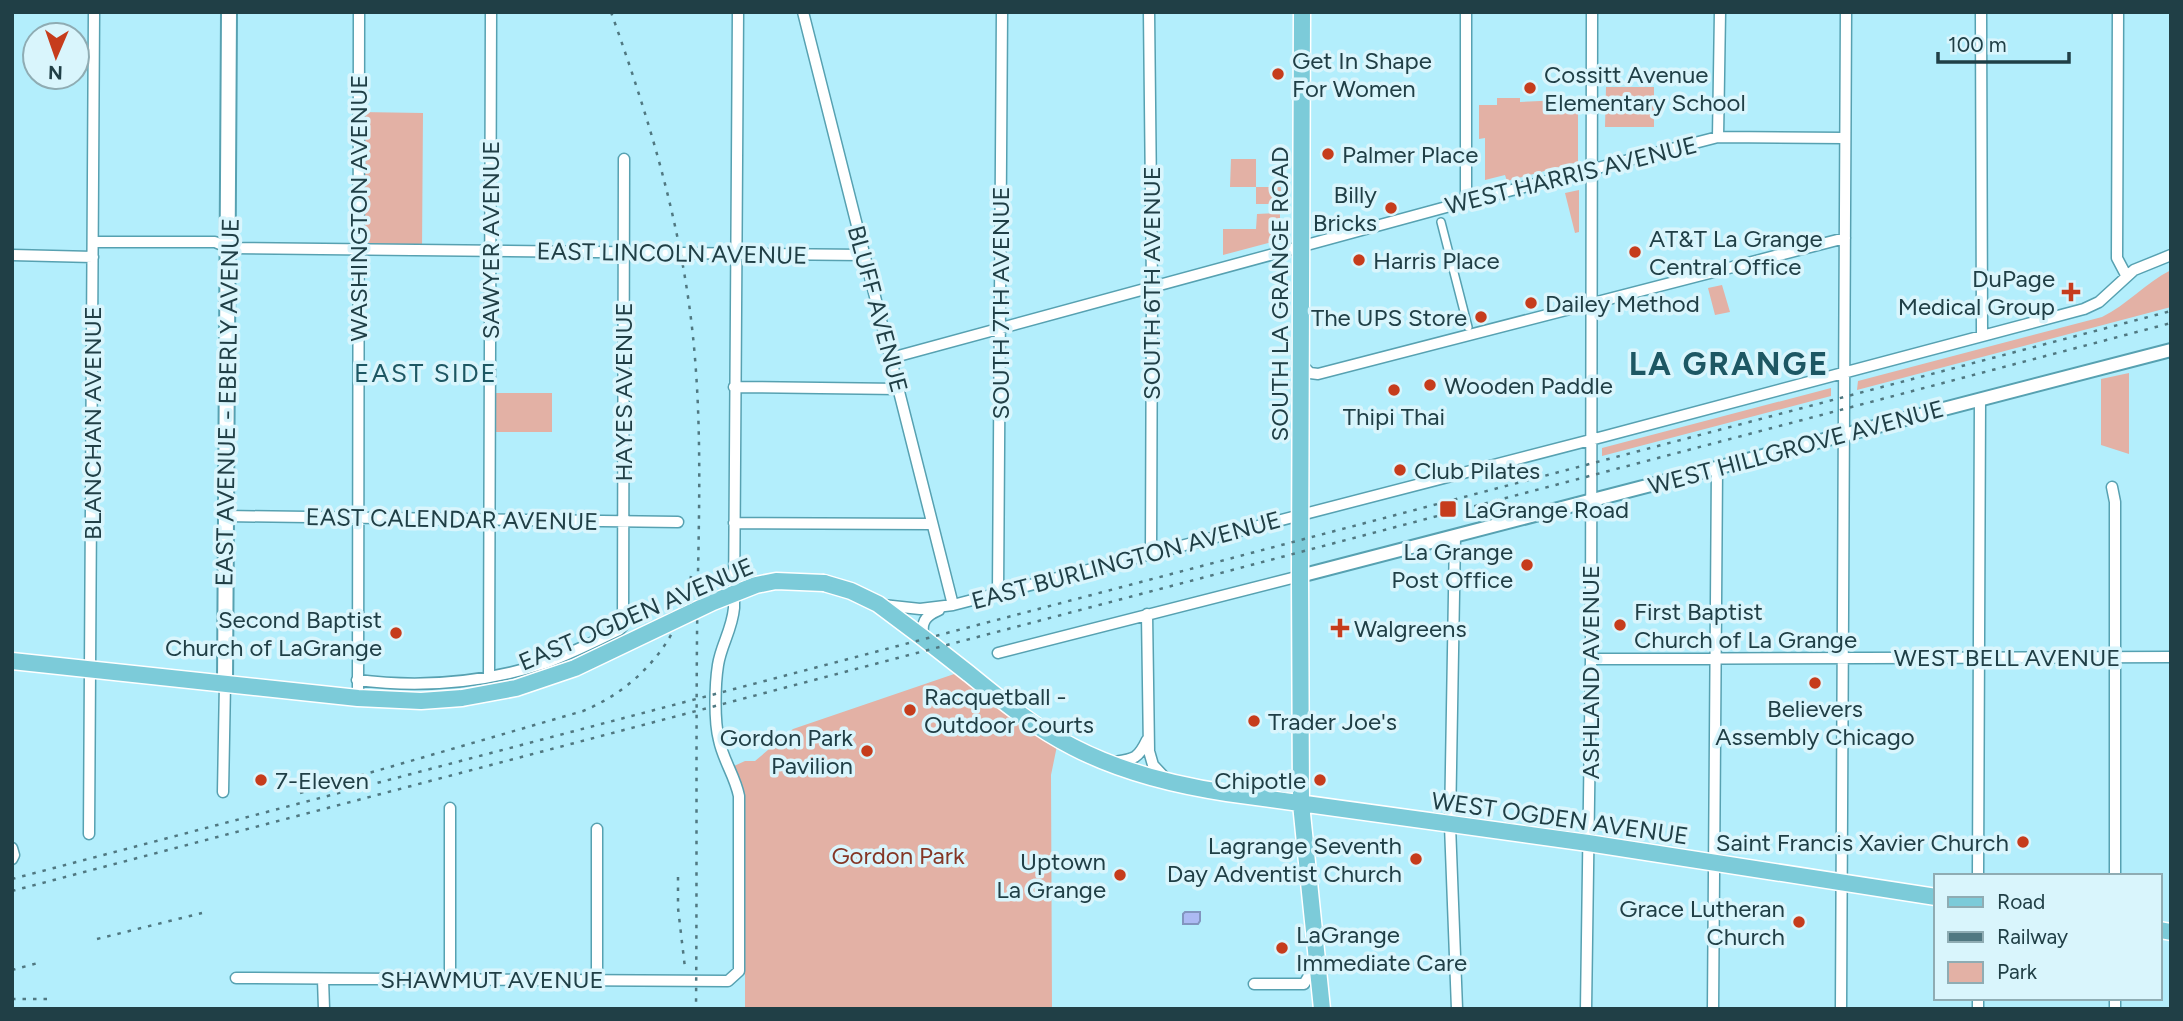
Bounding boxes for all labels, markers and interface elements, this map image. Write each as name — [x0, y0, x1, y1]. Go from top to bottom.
north arrow — [21, 21, 91, 91]
scale bar — [1938, 21, 2069, 65]
text: 100 m — [1948, 32, 2007, 57]
place label: Get In Shape For Women — [1292, 46, 1432, 103]
place label: Cossitt Avenue Elementary School — [1544, 60, 1746, 117]
text: N — [48, 61, 63, 84]
marker: Get In Shape For Women — [1270, 66, 1286, 82]
street label: WASHINGTON AVENUE — [344, 75, 373, 341]
marker: Cossitt Avenue Elementary School — [1522, 80, 1538, 96]
street label: WEST HARRIS AVENUE — [1442, 130, 1700, 220]
place label: Palmer Place — [1342, 140, 1478, 169]
street label: SAWYER AVENUE — [476, 141, 505, 339]
marker: Palmer Place — [1320, 146, 1336, 162]
street label: SOUTH LA GRANGE ROAD — [1265, 147, 1294, 441]
street label: SOUTH 6TH AVENUE — [1137, 166, 1166, 400]
place label: Billy Bricks — [1313, 180, 1377, 237]
street label: SOUTH 7TH AVENUE — [986, 186, 1015, 420]
marker: Billy Bricks — [1383, 200, 1399, 216]
street label: EAST AVENUE - EBERLY AVENUE — [209, 218, 245, 586]
street label: BLUFF AVENUE — [842, 222, 914, 396]
place label: AT&T La Grange Central Office — [1649, 224, 1823, 281]
street label: EAST LINCOLN AVENUE — [536, 236, 808, 270]
marker: AT&T La Grange Central Office — [1627, 244, 1643, 260]
place label: Harris Place — [1373, 246, 1500, 275]
marker: Harris Place — [1351, 252, 1367, 268]
place label: DuPage Medical Group — [1898, 264, 2055, 321]
marker: DuPage Medical Group — [2061, 282, 2081, 302]
place label: Dailey Method — [1545, 289, 1700, 318]
marker: Dailey Method — [1523, 295, 1539, 311]
street label: HAYES AVENUE — [609, 302, 638, 482]
place label: The UPS Store — [1311, 303, 1467, 332]
street label: BLANCHAN AVENUE — [78, 306, 107, 540]
marker: The UPS Store — [1473, 309, 1489, 325]
district label: LA GRANGE — [1629, 345, 1829, 383]
district label: EAST SIDE — [354, 357, 498, 389]
place label: Wooden Paddle — [1444, 371, 1613, 400]
marker: Wooden Paddle — [1422, 377, 1438, 393]
marker: Thipi Thai — [1386, 382, 1402, 398]
street label: WEST HILLGROVE AVENUE — [1645, 394, 1947, 500]
place label: Thipi Thai — [1343, 402, 1445, 431]
place label: Club Pilates — [1414, 456, 1540, 485]
marker: Club Pilates — [1392, 462, 1408, 478]
place label: LaGrange Road — [1464, 495, 1629, 524]
marker: LaGrange Road — [1438, 499, 1458, 519]
street label: EAST CALENDAR AVENUE — [305, 502, 599, 536]
street label: EAST BURLINGTON AVENUE — [968, 505, 1284, 615]
place label: La Grange Post Office — [1391, 537, 1513, 594]
street label: EAST OGDEN AVENUE — [514, 551, 758, 677]
marker: La Grange Post Office — [1519, 557, 1535, 573]
street label: ASHLAND AVENUE — [1576, 565, 1605, 779]
place label: First Baptist Church of La Grange — [1634, 597, 1857, 654]
place label: Second Baptist Church of LaGrange — [165, 605, 382, 662]
place label: Walgreens — [1354, 614, 1467, 643]
marker: First Baptist Church of La Grange — [1612, 617, 1628, 633]
marker: Walgreens — [1332, 620, 1348, 636]
marker: Second Baptist Church of LaGrange — [388, 625, 404, 641]
street label: WEST BELL AVENUE — [1894, 643, 2120, 672]
marker: Believers Assembly Chicago — [1807, 675, 1823, 691]
place label: Racquetball - Outdoor Courts — [924, 682, 1094, 739]
place label: Believers Assembly Chicago — [1715, 694, 1915, 751]
marker: Racquetball - Outdoor Courts — [902, 702, 918, 718]
place label: Trader Joe's — [1268, 707, 1397, 736]
marker: Trader Joe's — [1246, 713, 1262, 729]
place label: Gordon Park Pavilion — [720, 723, 853, 780]
marker: Gordon Park Pavilion — [859, 743, 875, 759]
place label: 7-Eleven — [275, 766, 369, 795]
place label: Chipotle — [1214, 766, 1306, 795]
marker: 7-Eleven — [253, 772, 269, 788]
marker: Chipotle — [1312, 772, 1328, 788]
street label: WEST OGDEN AVENUE — [1430, 786, 1690, 850]
place label: Saint Francis Xavier Church — [1716, 828, 2009, 857]
place label: Lagrange Seventh Day Adventist Church — [1167, 831, 1402, 888]
marker: Saint Francis Xavier Church — [2015, 834, 2031, 850]
park label: Gordon Park — [831, 841, 965, 870]
place label: Uptown La Grange — [996, 847, 1106, 904]
marker: Lagrange Seventh Day Adventist Church — [1408, 851, 1424, 867]
marker: Uptown La Grange — [1112, 867, 1128, 883]
legend — [1934, 874, 2162, 1000]
text: Road — [1997, 889, 2045, 914]
place label: Grace Lutheran Church — [1619, 894, 1785, 951]
marker: Grace Lutheran Church — [1791, 914, 1807, 930]
place label: LaGrange Immediate Care — [1296, 920, 1467, 977]
text: Railway — [1997, 924, 2068, 949]
marker: LaGrange Immediate Care — [1274, 940, 1290, 956]
text: Park — [1997, 959, 2038, 984]
street label: SHAWMUT AVENUE — [380, 965, 604, 994]

